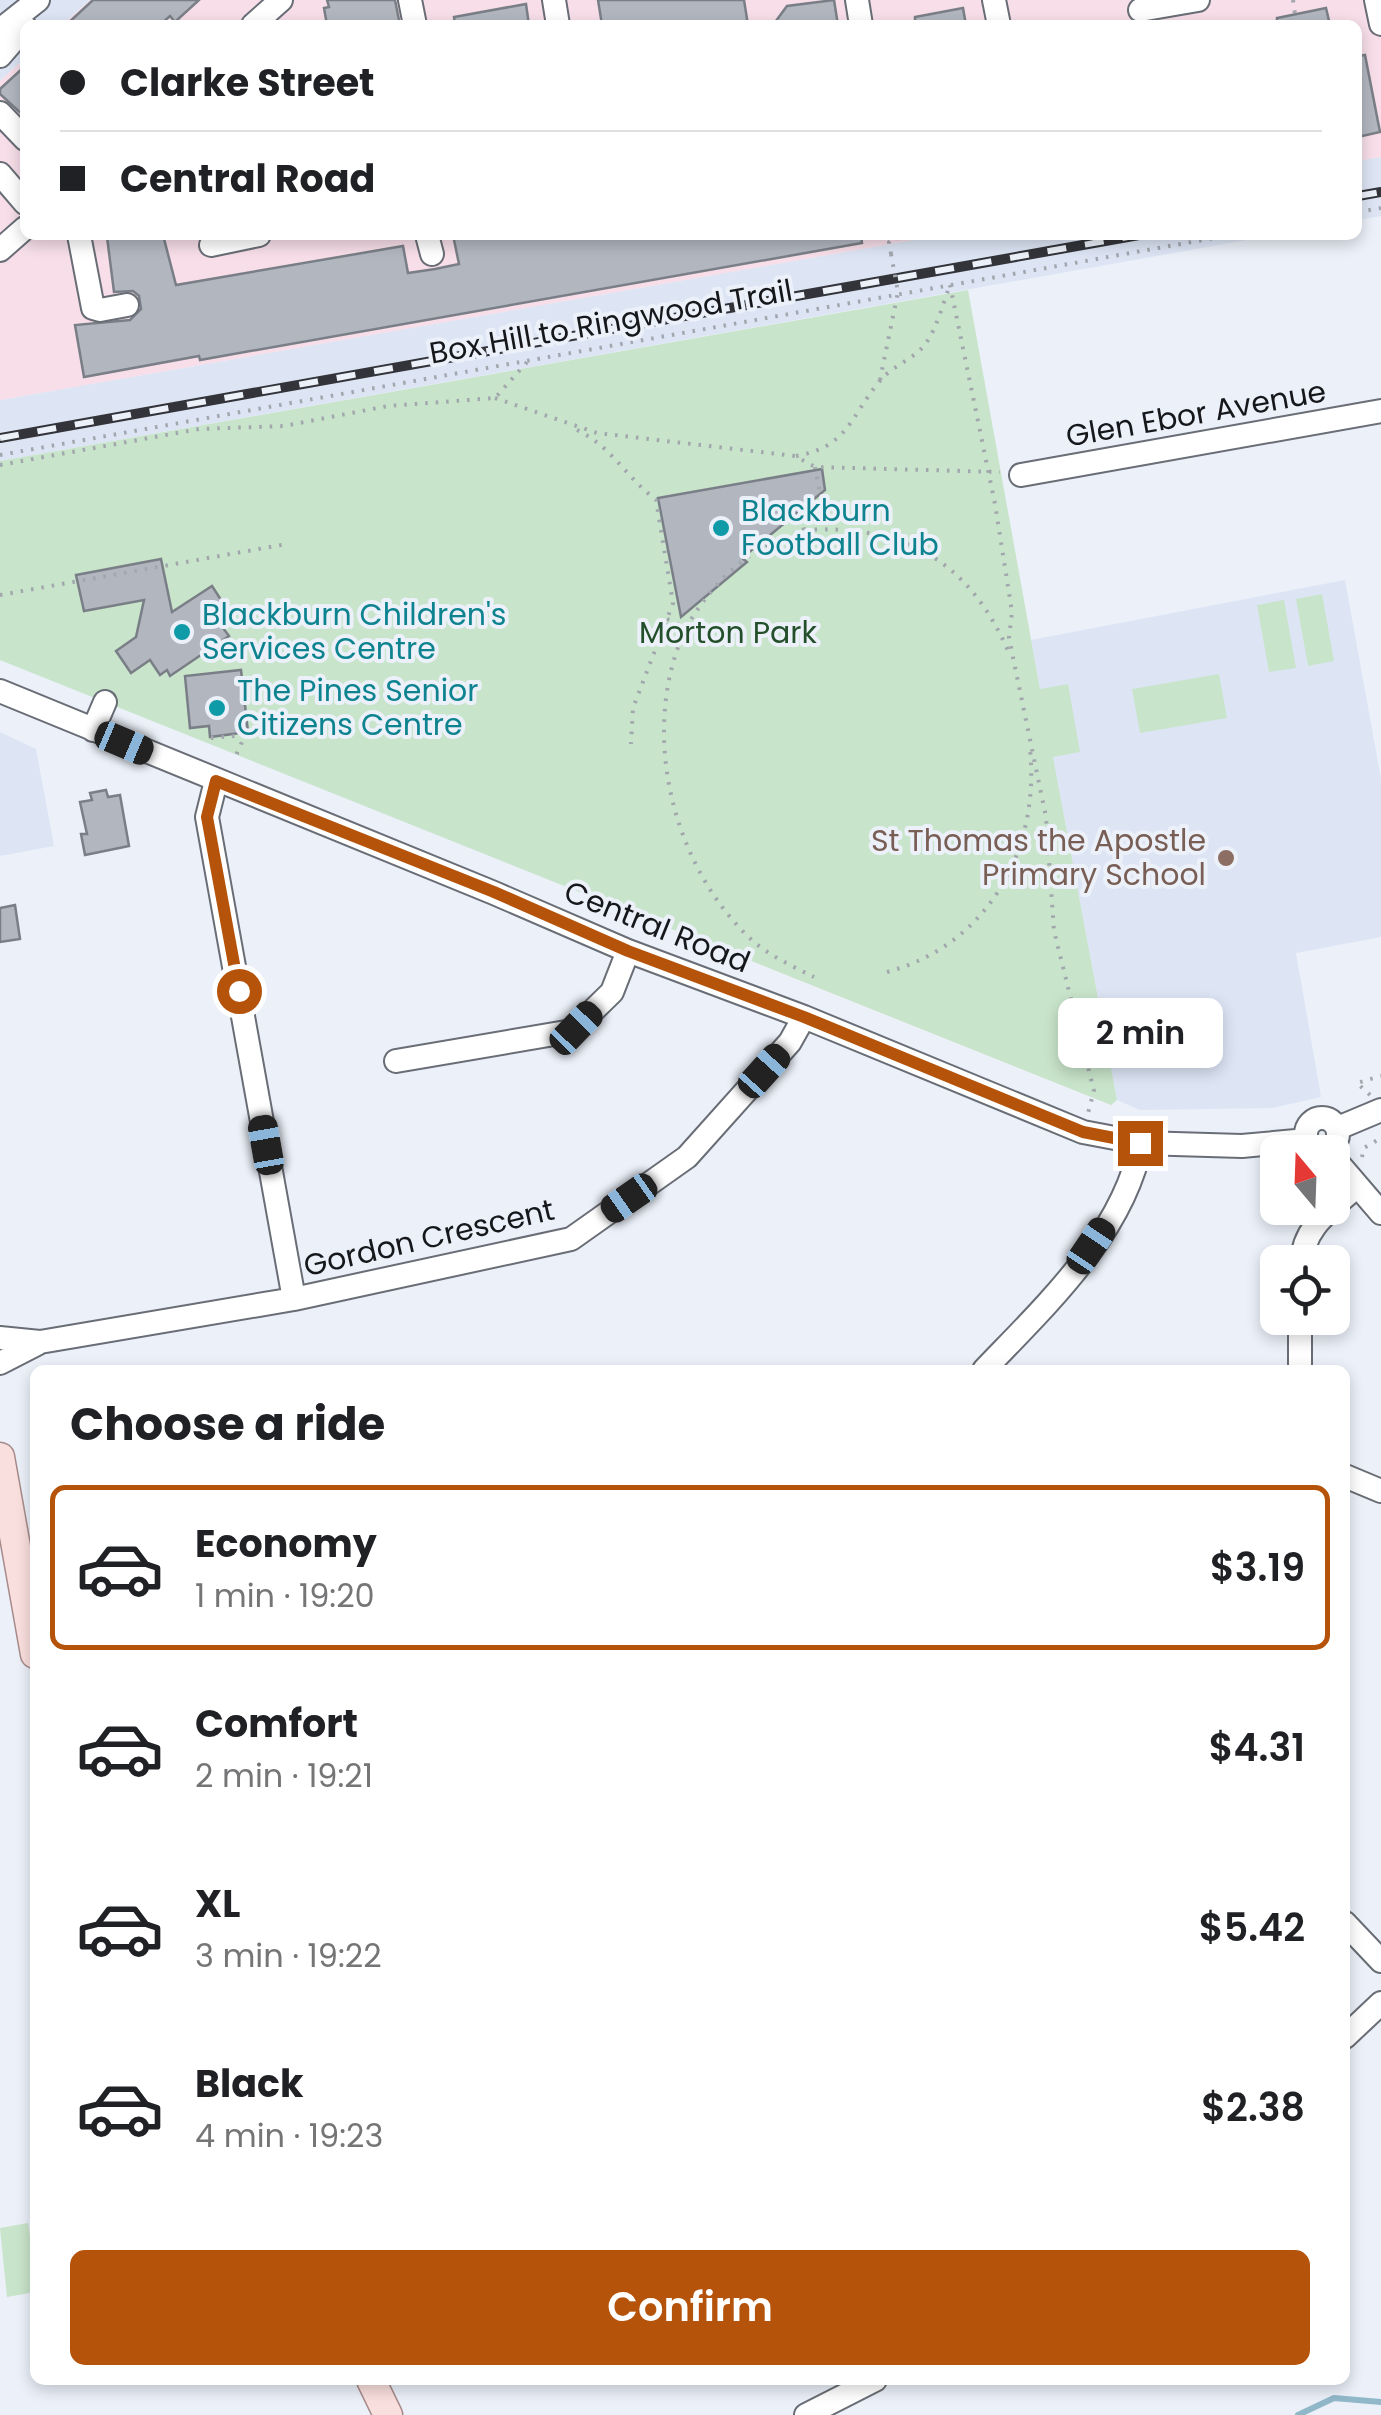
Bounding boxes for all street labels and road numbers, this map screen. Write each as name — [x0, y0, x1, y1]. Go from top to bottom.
street label: Box Hill to Ringwood Trail — [426, 268, 796, 375]
street label: Glen Ebor Avenue — [1063, 369, 1329, 458]
street label: Central Road — [558, 870, 756, 983]
street label: Gordon Crescent — [299, 1188, 558, 1287]

